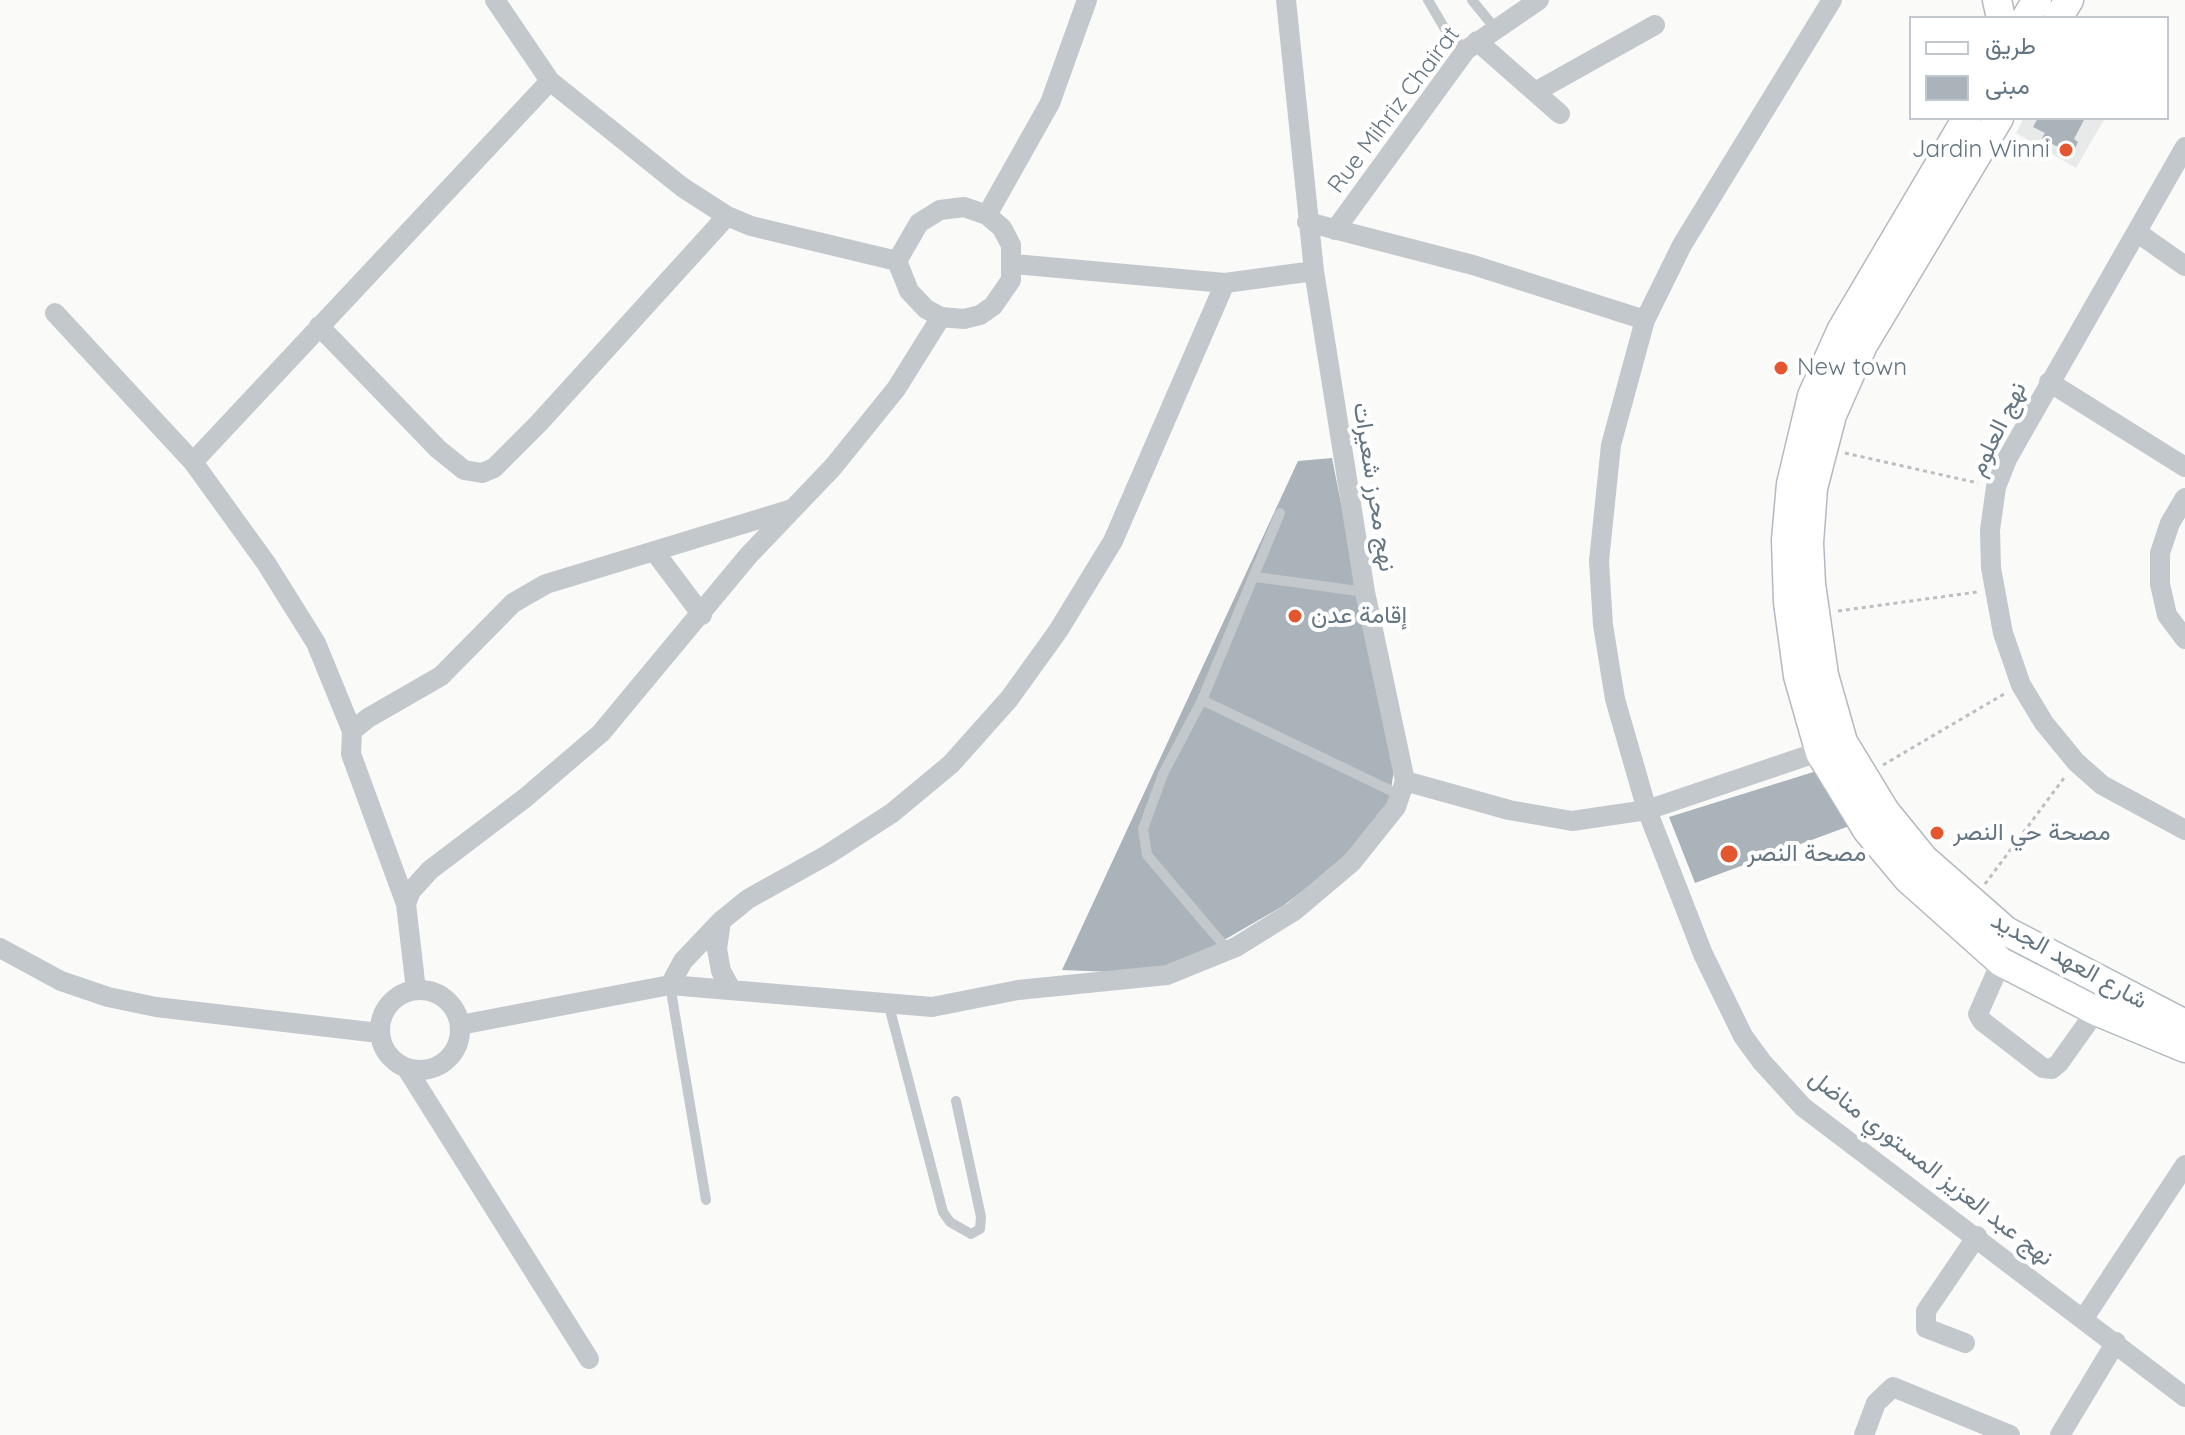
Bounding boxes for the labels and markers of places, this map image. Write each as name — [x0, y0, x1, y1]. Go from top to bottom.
place label: Jardin Winni — [1912, 136, 2050, 164]
marker: Jardin Winni — [2057, 141, 2075, 159]
place label: New town — [1797, 354, 1907, 382]
marker: New town — [1772, 359, 1790, 377]
place label: إقامة عدن — [1311, 602, 1407, 630]
marker: إقامة عدن — [1286, 607, 1304, 625]
place label: مصحة حي النصر — [1953, 819, 2110, 847]
marker: مصحة حي النصر — [1928, 824, 1946, 842]
place label: مصحة النصر — [1747, 840, 1866, 868]
marker: مصحة النصر — [1718, 843, 1740, 865]

